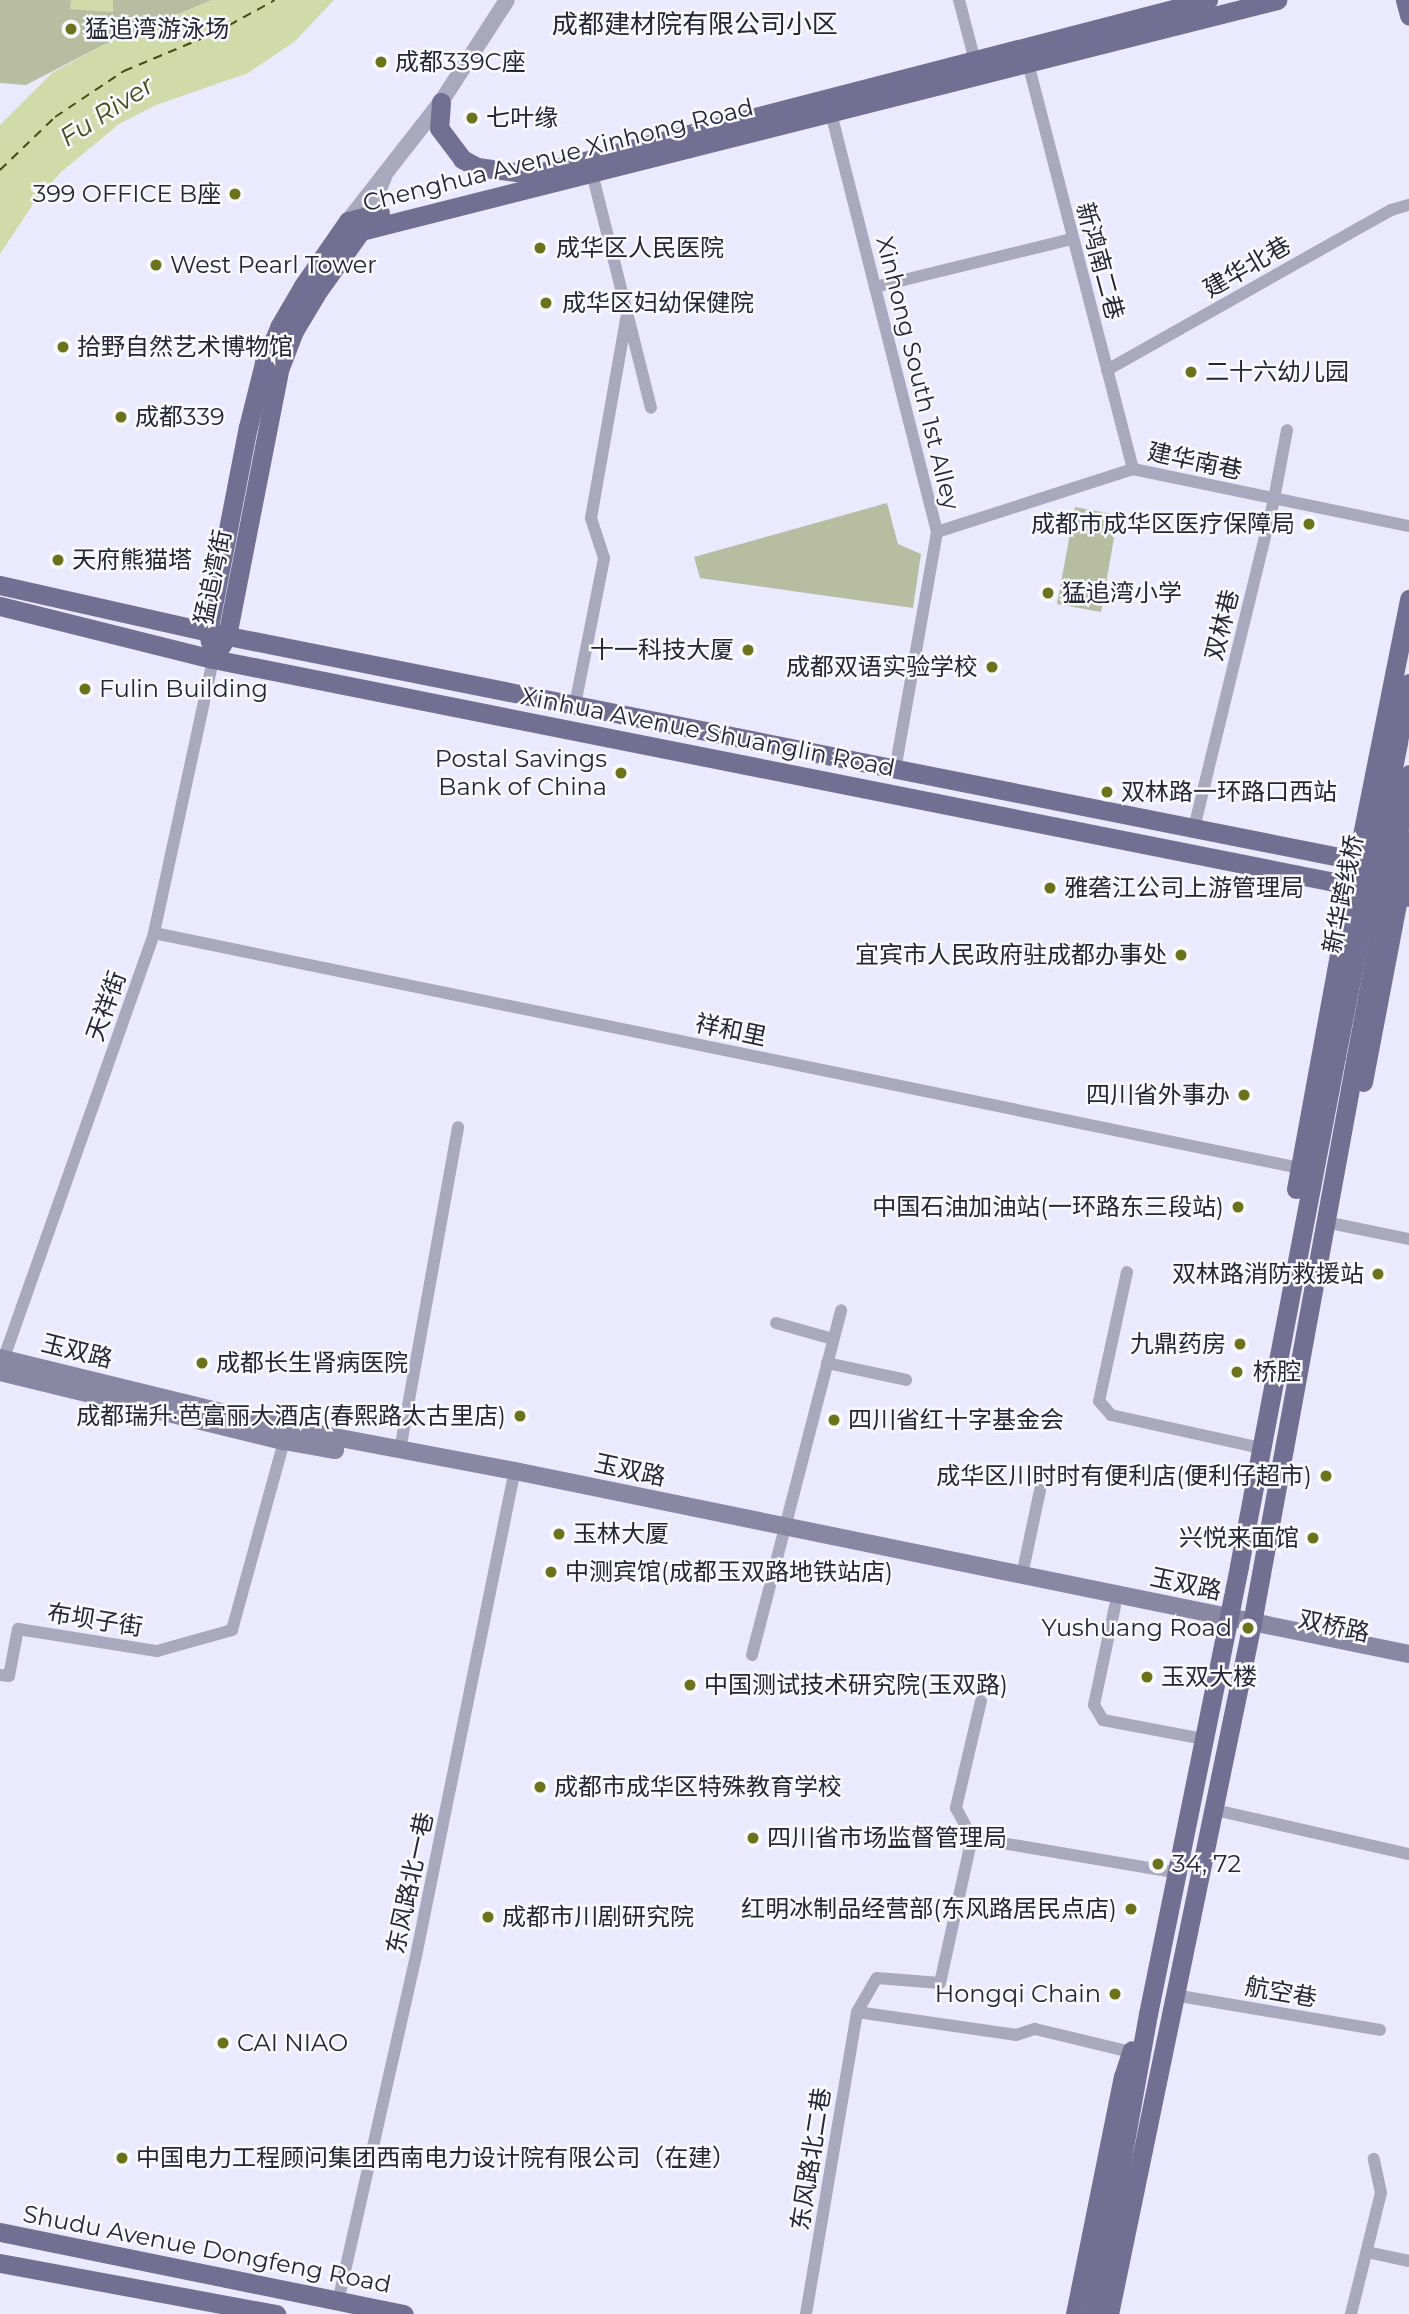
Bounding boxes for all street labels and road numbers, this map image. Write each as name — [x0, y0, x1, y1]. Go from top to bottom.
street label: Chenghua Avenue Xinhong Road — [360, 92, 756, 218]
street label: 新鸿南二巷 — [1071, 199, 1129, 323]
street label: 建华北巷 — [1198, 231, 1296, 303]
street label: Xinhong South 1st Alley — [870, 233, 966, 513]
street label: 建华南巷 — [1145, 437, 1245, 485]
street label: 猛追湾街 — [189, 527, 237, 627]
street label: 双林巷 — [1199, 587, 1245, 663]
street label: Xinhua Avenue Shuanglin Road — [519, 682, 897, 782]
street label: 新华跨线桥 — [1317, 832, 1369, 956]
street label: 天祥街 — [80, 967, 132, 1045]
street label: 祥和里 — [693, 1008, 769, 1052]
street label: 玉双路 — [39, 1328, 115, 1374]
street label: 玉双路 — [592, 1448, 668, 1492]
street label: 玉双路 — [1148, 1562, 1224, 1606]
street label: 布坝子街 — [45, 1598, 145, 1642]
street label: 双桥路 — [1296, 1604, 1372, 1648]
street label: 东风路北一巷 — [381, 1810, 439, 1956]
street label: 航空巷 — [1243, 1972, 1319, 2012]
street label: 东风路北二巷 — [786, 2086, 836, 2232]
street label: Shudu Avenue Dongfeng Road — [21, 2199, 393, 2299]

